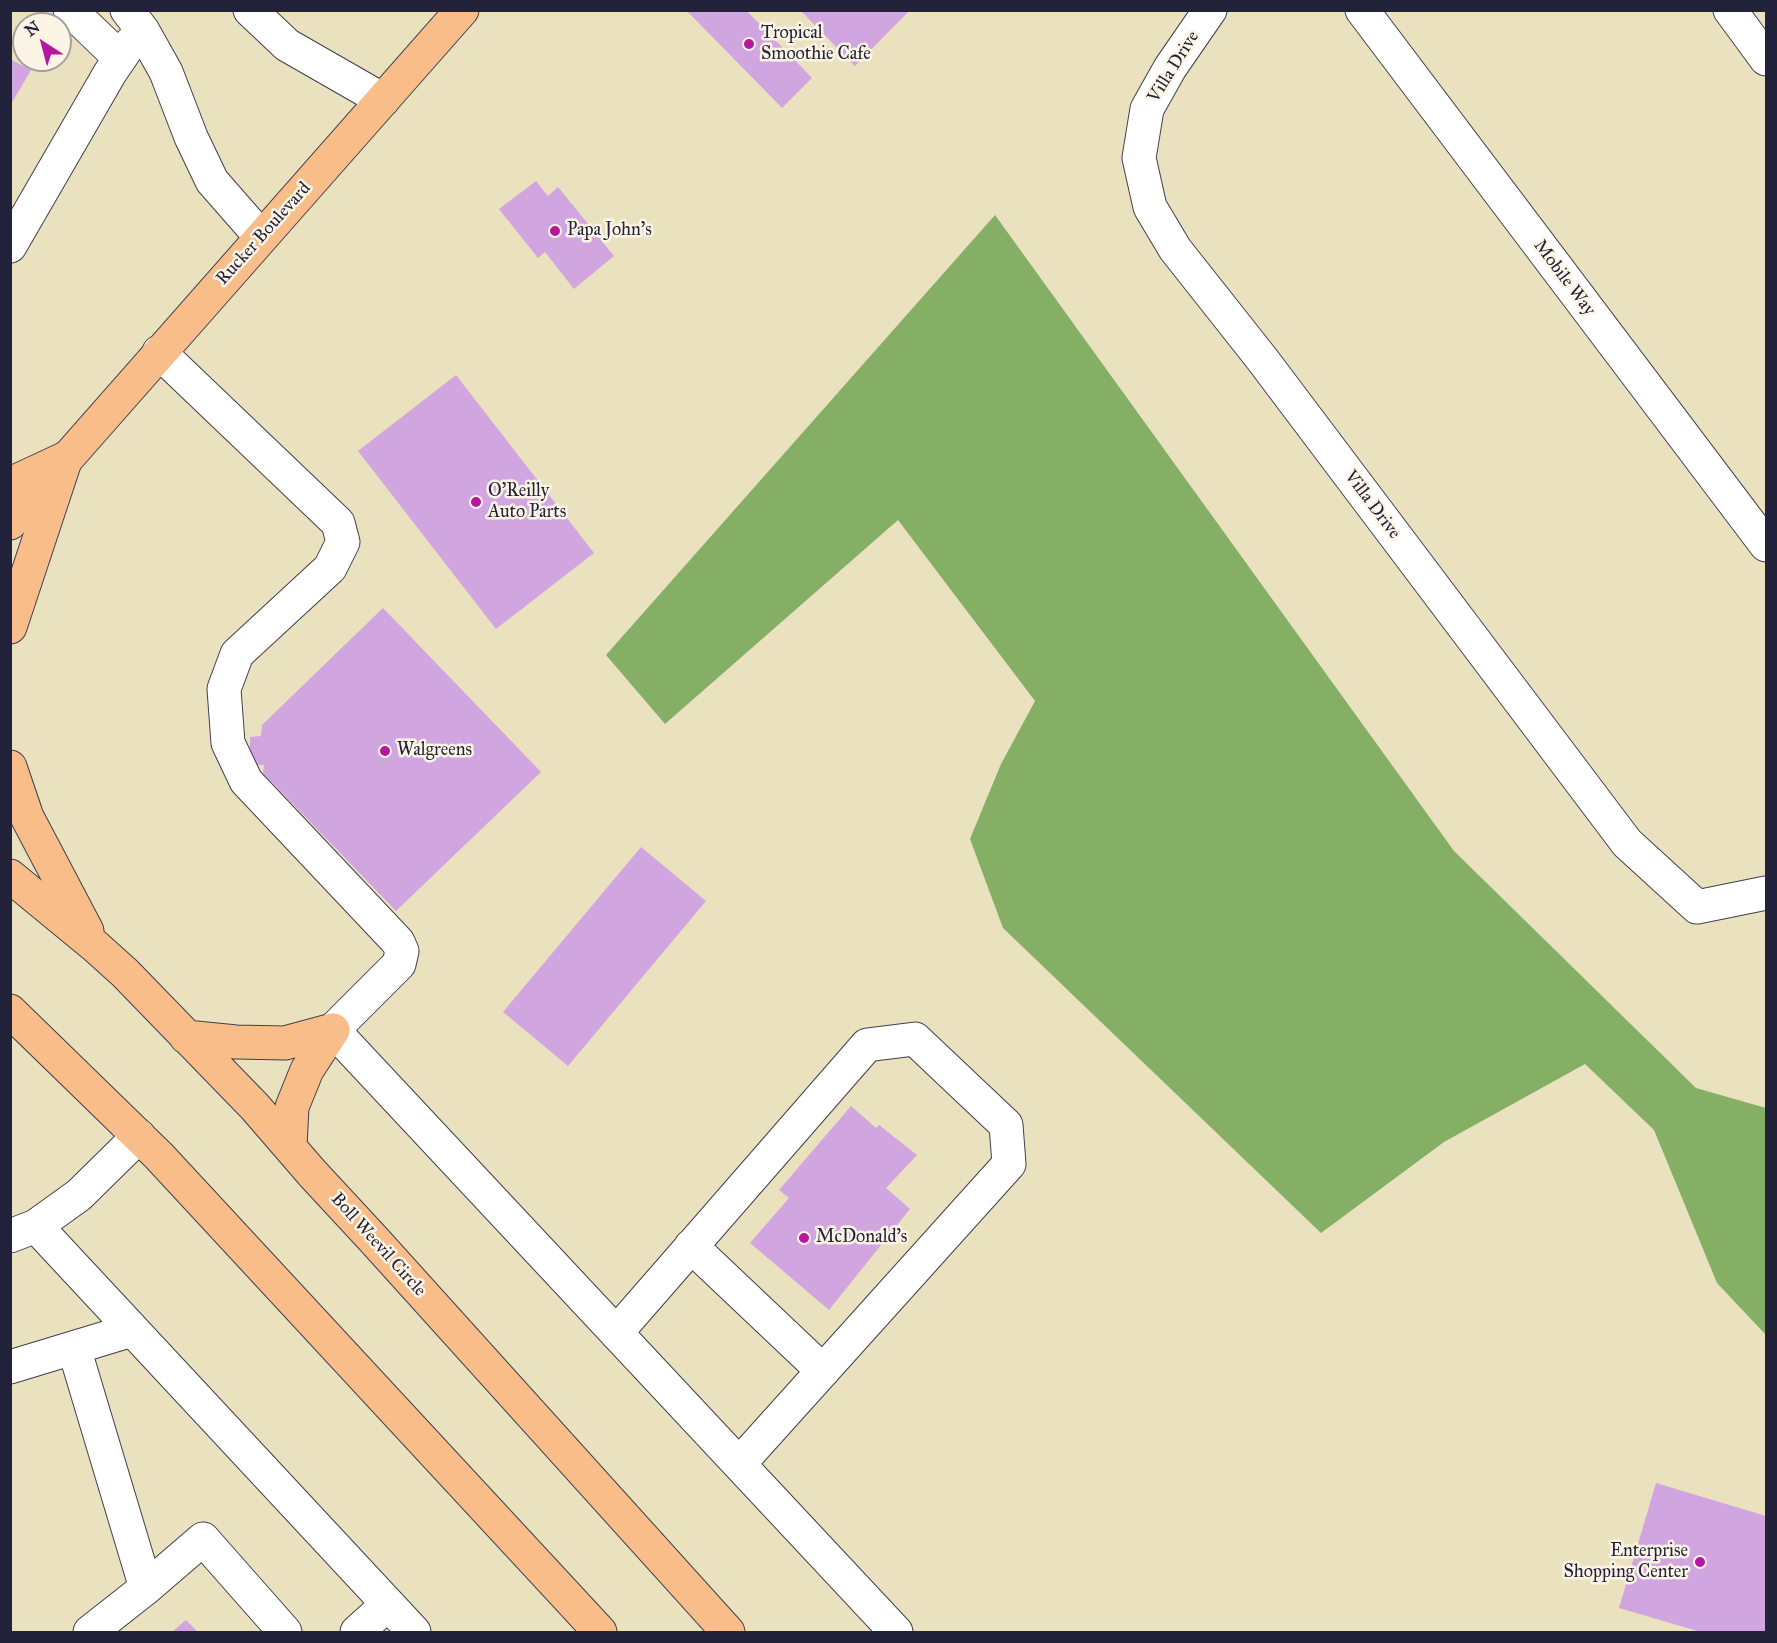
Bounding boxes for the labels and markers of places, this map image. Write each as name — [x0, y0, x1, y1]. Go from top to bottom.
place label: Tropical Smoothie Cafe — [761, 23, 871, 66]
marker: Tropical Smoothie Cafe — [742, 37, 756, 51]
place label: Papa John's — [567, 220, 652, 242]
marker: Papa John's — [548, 224, 562, 238]
place label: O'Reilly Auto Parts — [488, 481, 566, 524]
marker: O'Reilly Auto Parts — [469, 495, 483, 509]
place label: Walgreens — [397, 740, 472, 762]
marker: Walgreens — [378, 744, 392, 758]
place label: McDonald's — [816, 1227, 907, 1249]
marker: McDonald's — [797, 1231, 811, 1245]
place label: Enterprise Shopping Center — [1563, 1541, 1688, 1584]
marker: Enterprise Shopping Center — [1693, 1555, 1707, 1569]

